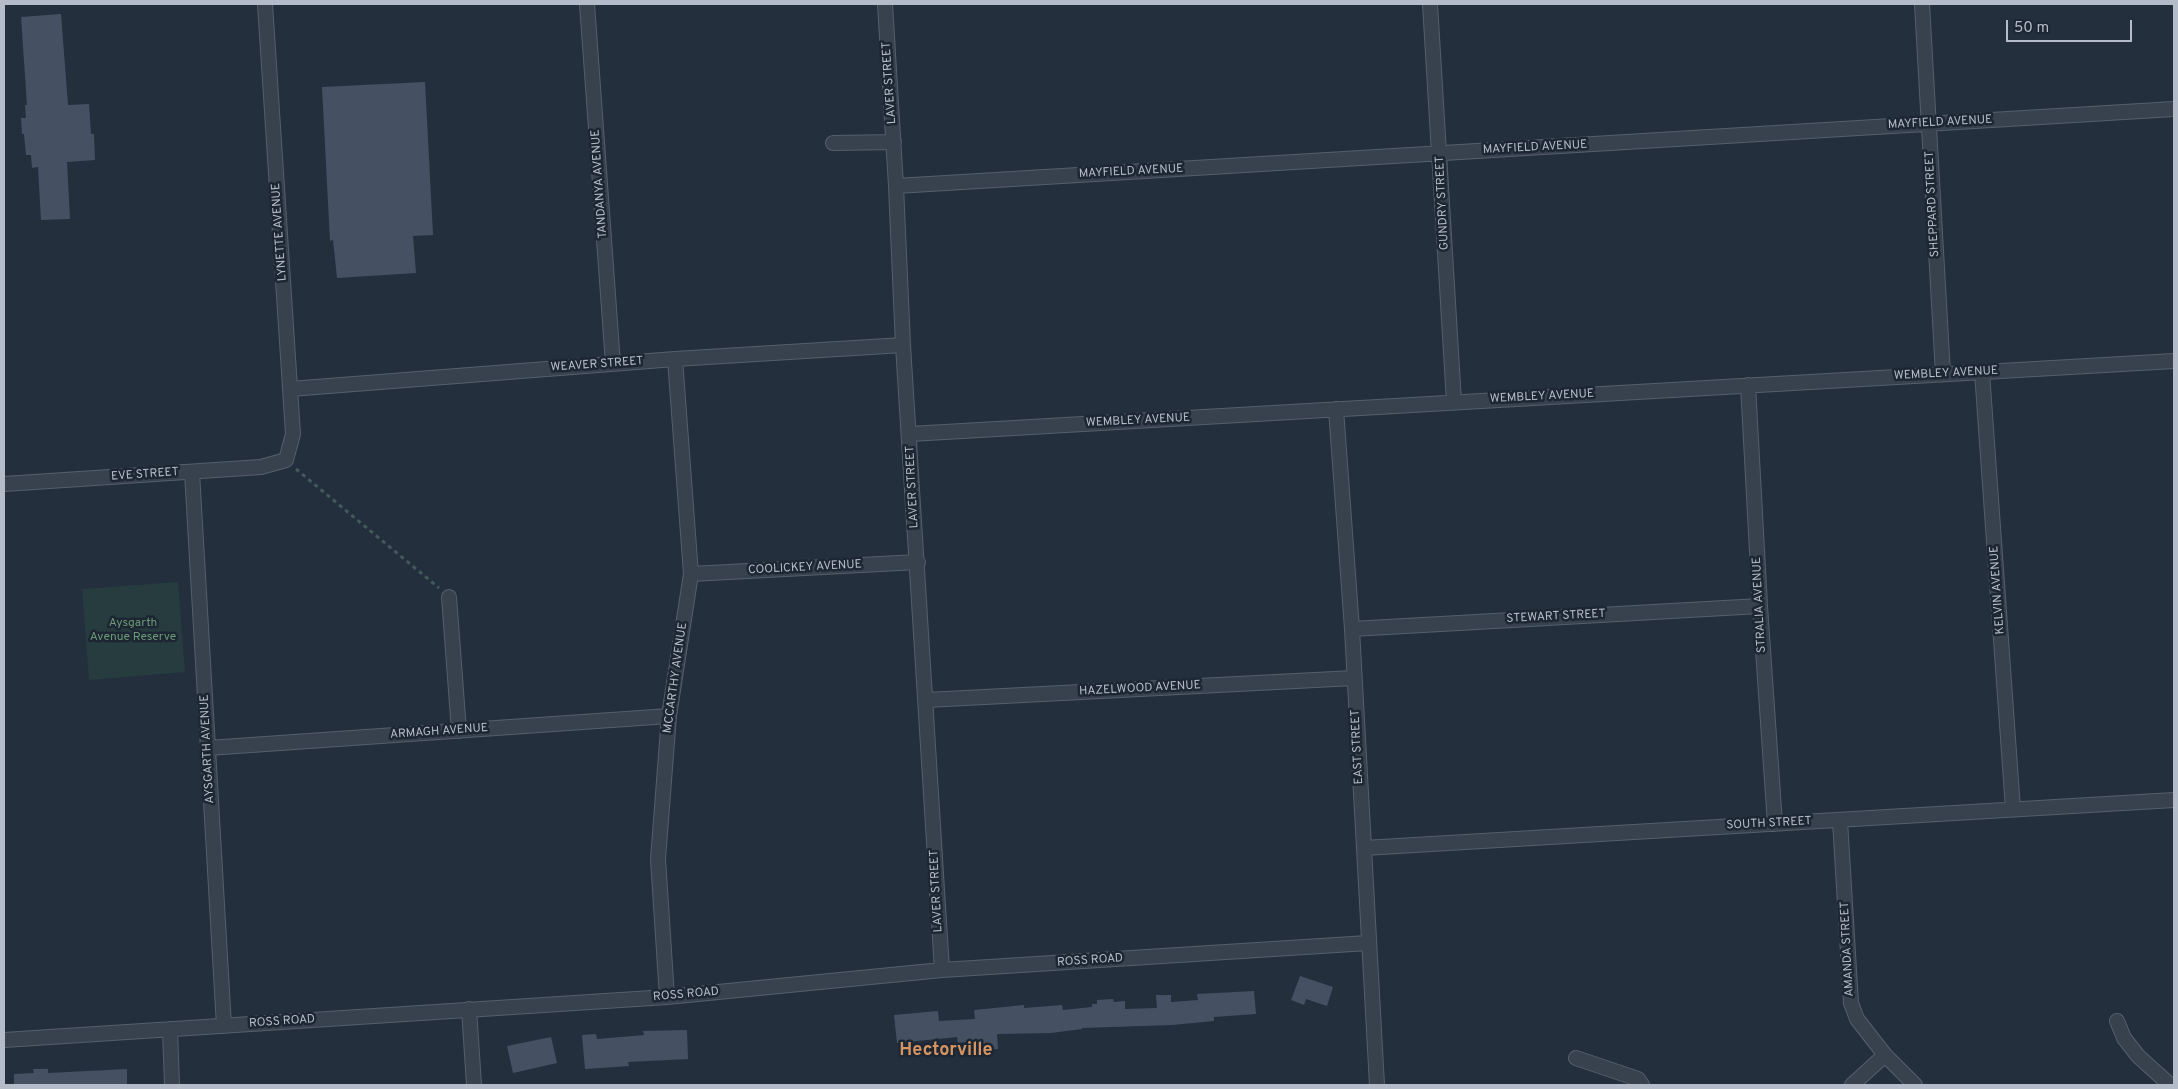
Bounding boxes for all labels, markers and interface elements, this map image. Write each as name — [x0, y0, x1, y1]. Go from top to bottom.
scale bar — [2008, 10, 2134, 42]
text: 50 m — [2014, 19, 2049, 38]
street label: LAVER STREET — [880, 41, 900, 125]
street label: MAYFIELD AVENUE — [1887, 113, 1993, 133]
street label: TANDANYA AVENUE — [589, 129, 611, 239]
street label: MAYFIELD AVENUE — [1482, 138, 1588, 158]
street label: SHEPPARD STREET — [1923, 150, 1943, 258]
street label: GUNDRY STREET — [1433, 155, 1453, 251]
street label: MAYFIELD AVENUE — [1078, 162, 1184, 182]
street label: LYNETTE AVENUE — [269, 182, 291, 282]
street label: WEAVER STREET — [550, 355, 644, 375]
street label: WEMBLEY AVENUE — [1893, 364, 1999, 384]
street label: WEMBLEY AVENUE — [1489, 387, 1595, 407]
street label: WEMBLEY AVENUE — [1085, 411, 1191, 431]
street label: LAVER STREET — [904, 445, 922, 529]
street label: EVE STREET — [111, 465, 179, 485]
street label: KELVIN AVENUE — [1988, 545, 2008, 635]
street label: STRALIA AVENUE — [1750, 557, 1770, 653]
street label: COOLICKEY AVENUE — [748, 558, 862, 578]
street label: STEWART STREET — [1506, 607, 1606, 627]
park label: Aysgarth Avenue Reserve — [90, 617, 176, 645]
street label: MCCARTHY AVENUE — [661, 622, 691, 734]
street label: HAZELWOOD AVENUE — [1079, 679, 1201, 699]
street label: AYSGARTH AVENUE — [198, 694, 218, 804]
street label: EAST STREET — [1349, 709, 1367, 785]
street label: ARMAGH AVENUE — [390, 721, 488, 743]
street label: SOUTH STREET — [1726, 815, 1812, 833]
street label: LAVER STREET — [928, 849, 946, 933]
street label: AMANDA STREET — [1838, 901, 1858, 997]
street label: ROSS ROAD — [1056, 952, 1124, 970]
street label: ROSS ROAD — [652, 985, 720, 1005]
street label: ROSS ROAD — [248, 1013, 316, 1031]
district label: Hectorville — [899, 1040, 993, 1062]

